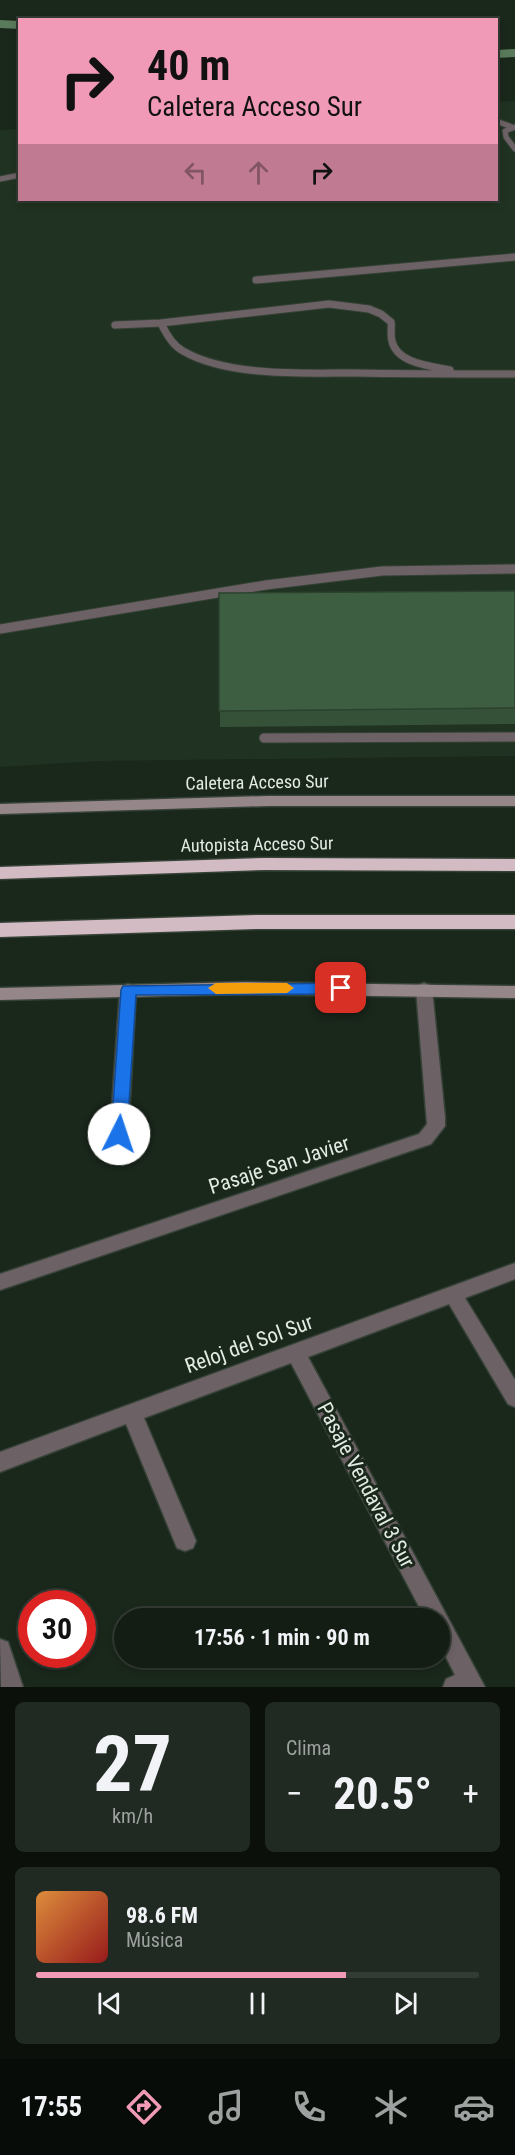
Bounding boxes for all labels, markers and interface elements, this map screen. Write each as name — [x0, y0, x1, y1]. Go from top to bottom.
text: 40 m — [147, 41, 230, 90]
icon: right — [48, 42, 126, 120]
text: Caletera Acceso Sur — [147, 91, 362, 123]
icon: left — [179, 156, 212, 189]
icon: ahead — [242, 156, 275, 189]
icon: right — [305, 156, 338, 189]
street label: Caletera Acceso Sur — [185, 770, 329, 794]
street label: Autopista Acceso Sur — [180, 832, 334, 856]
pin — [315, 962, 366, 1013]
icon: arrive — [324, 971, 357, 1004]
position arrow — [87, 1102, 151, 1166]
street label: Pasaje San Javier — [206, 1131, 352, 1199]
street label: Reloj del Sol Sur — [182, 1310, 316, 1378]
street label: Pasaje Vendaval 3 Sur — [312, 1398, 420, 1572]
speed limit sign: 30 — [18, 1590, 96, 1668]
text: 17:56 · 1 min · 90 m — [194, 1625, 370, 1650]
text: 27 — [93, 1719, 172, 1810]
text: Clima — [286, 1736, 331, 1760]
text: 20.5° — [333, 1767, 432, 1820]
text: − — [286, 1774, 303, 1813]
text: + — [463, 1774, 479, 1813]
text: km/h — [112, 1804, 153, 1828]
text: 98.6 FM — [126, 1903, 198, 1928]
text: Música — [126, 1928, 183, 1952]
icon: previous — [93, 1987, 126, 2020]
icon: pause — [241, 1987, 274, 2020]
icon: next — [389, 1987, 422, 2020]
icon: directions — [123, 2086, 165, 2128]
icon: music — [205, 2086, 247, 2128]
icon: phone — [288, 2086, 330, 2128]
icon: climate — [370, 2086, 412, 2128]
icon: car — [453, 2086, 495, 2128]
text: 17:55 — [20, 2091, 82, 2123]

